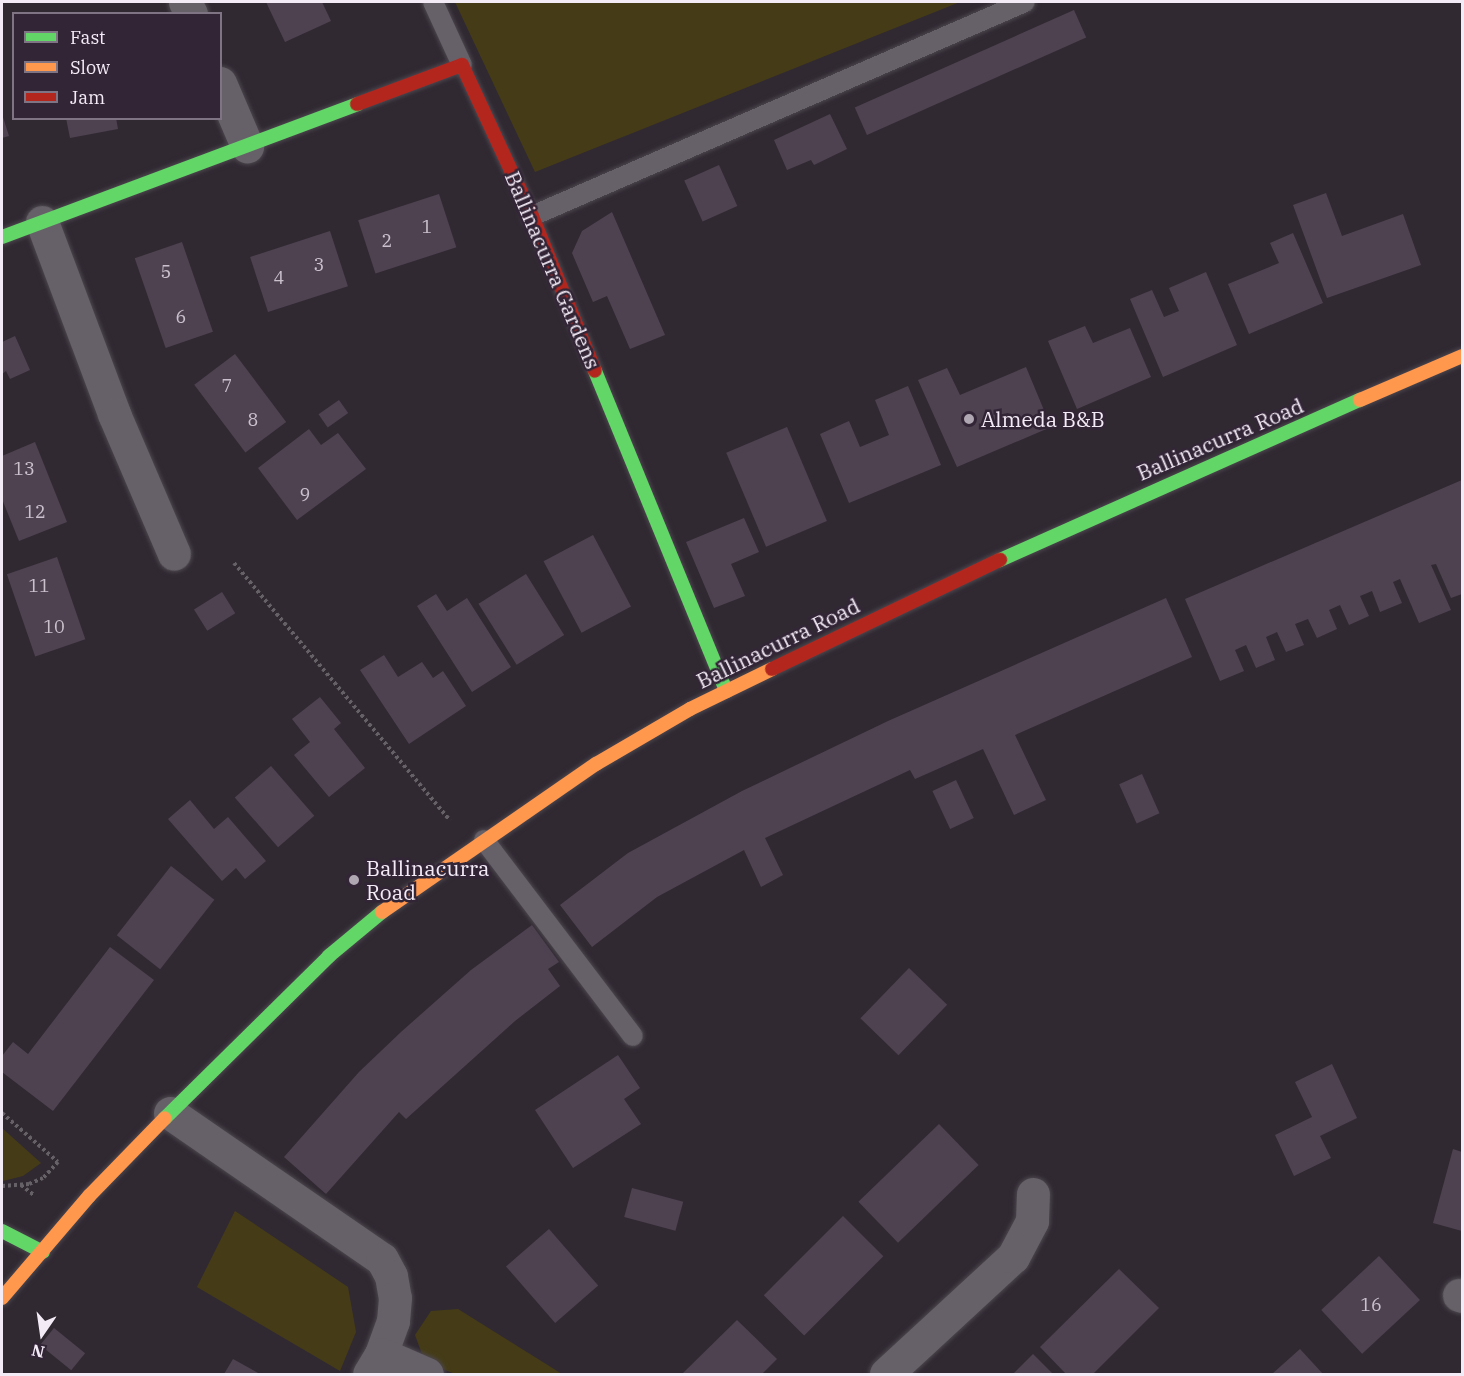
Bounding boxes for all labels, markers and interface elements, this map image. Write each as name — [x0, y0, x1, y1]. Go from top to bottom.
legend — [12, 12, 222, 120]
text: Fast — [70, 26, 105, 49]
text: Slow — [70, 56, 110, 79]
text: Jam — [70, 86, 105, 109]
street label: Ballinacurra Gardens — [500, 167, 606, 373]
house number: 1 — [422, 216, 432, 238]
house number: 2 — [382, 230, 392, 252]
house number: 3 — [314, 254, 324, 276]
house number: 5 — [161, 261, 171, 283]
house number: 4 — [274, 267, 284, 289]
house number: 6 — [176, 306, 186, 328]
house number: 7 — [222, 375, 232, 397]
street label: Ballinacurra Road — [1133, 393, 1307, 485]
place label: Almeda B&B — [981, 406, 1105, 432]
house number: 8 — [248, 409, 258, 431]
marker: Almeda B&B — [962, 412, 976, 426]
house number: 13 — [13, 458, 35, 480]
house number: 9 — [300, 484, 310, 506]
house number: 12 — [24, 501, 46, 523]
house number: 11 — [28, 575, 50, 597]
street label: Ballinacurra Road — [692, 593, 864, 693]
house number: 10 — [43, 616, 65, 638]
place label: Ballinacurra Road — [366, 855, 490, 905]
marker: Ballinacurra Road — [347, 873, 361, 887]
house number: 16 — [1360, 1294, 1382, 1316]
north arrow — [12, 1304, 72, 1364]
text: N — [30, 1340, 46, 1363]

